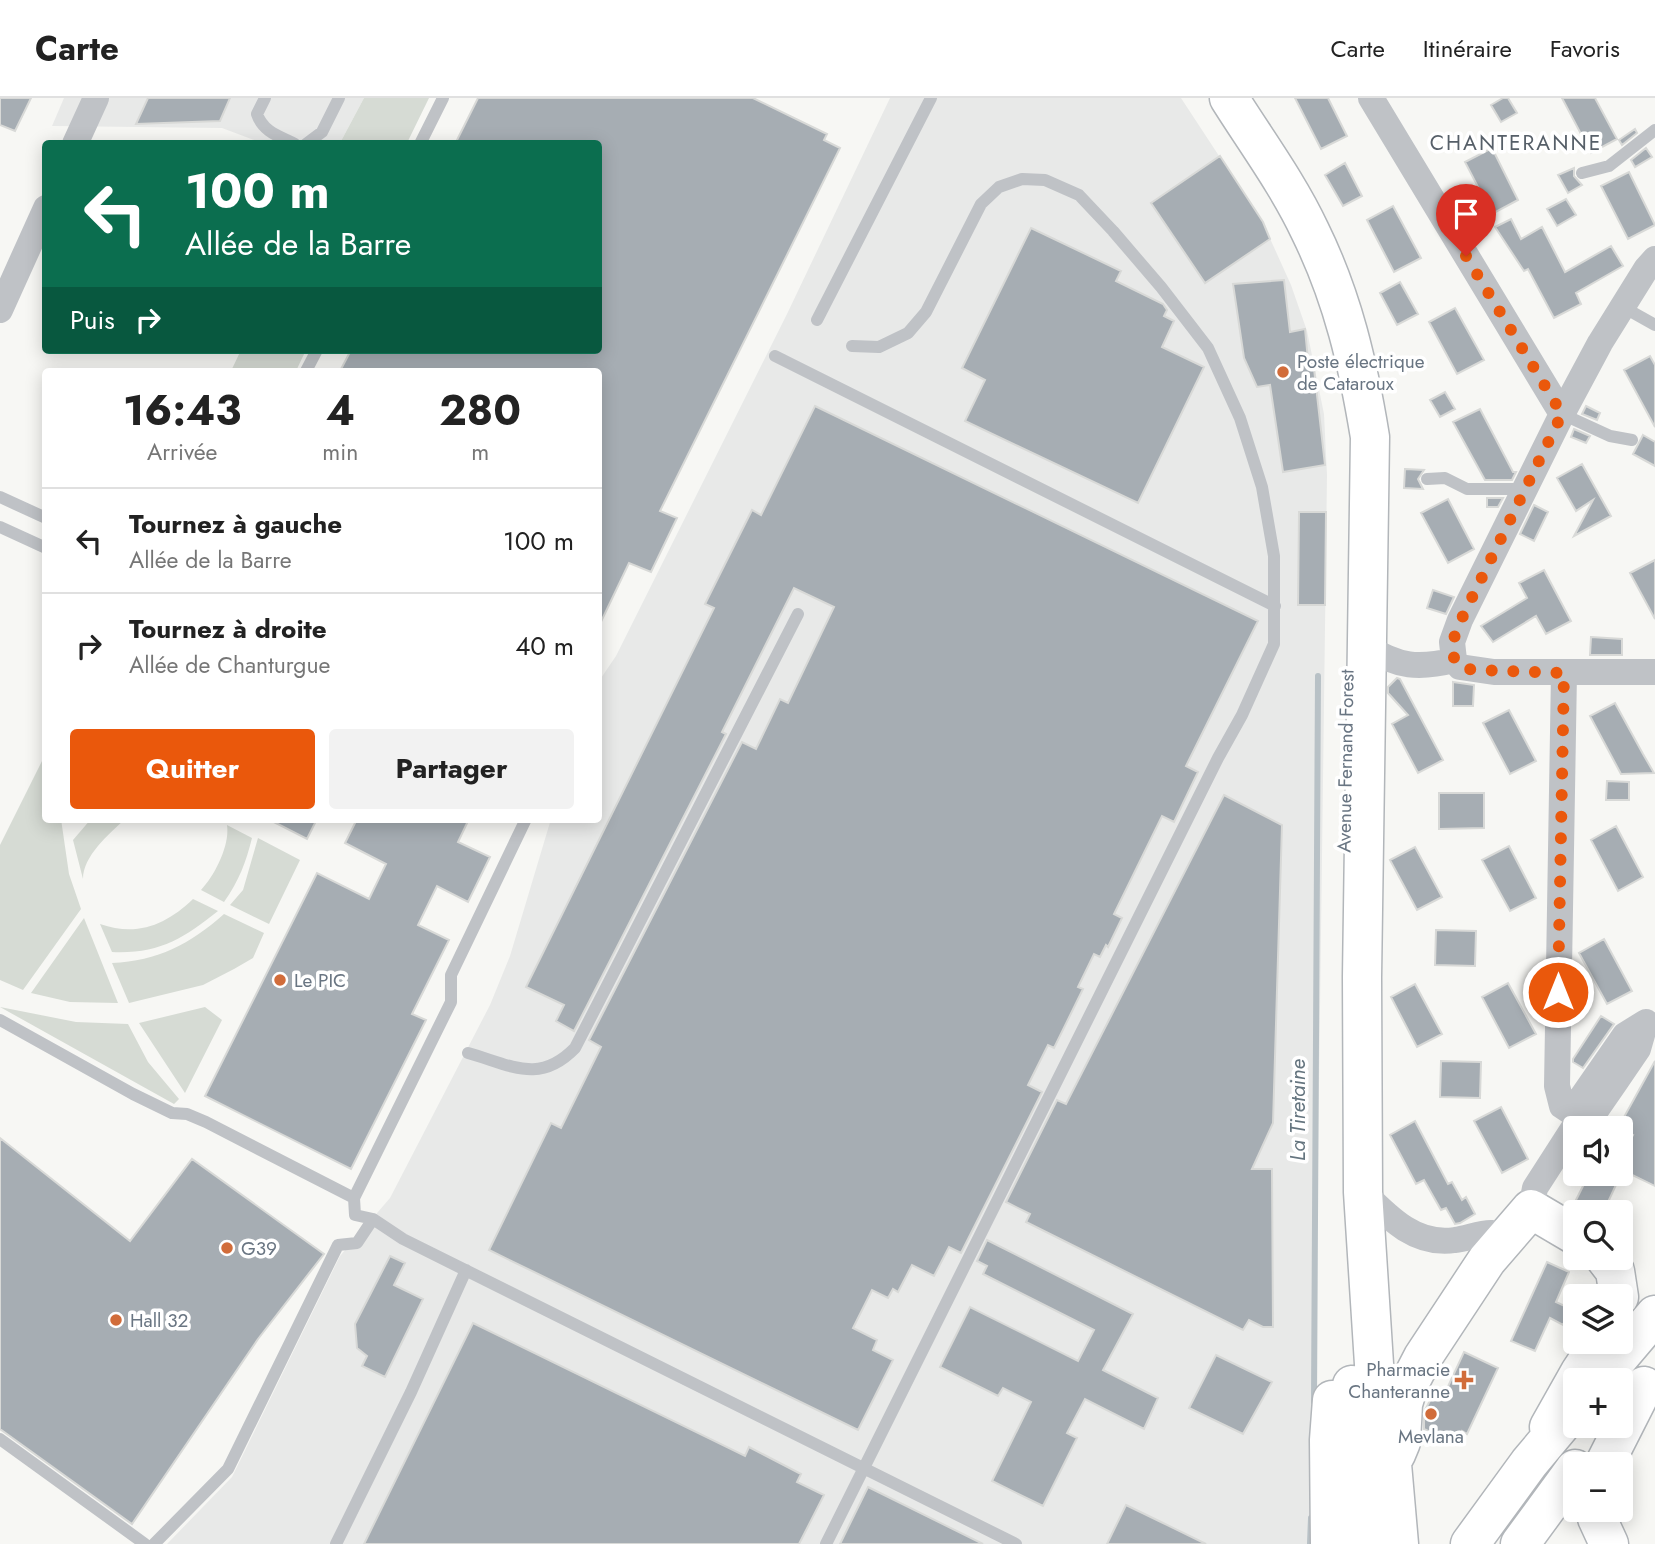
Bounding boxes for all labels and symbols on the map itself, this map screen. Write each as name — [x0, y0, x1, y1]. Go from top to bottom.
district label: CHANTERANNE — [1430, 128, 1602, 158]
pin — [1436, 184, 1496, 256]
place label: Poste électrique de Cataroux — [1297, 348, 1425, 397]
marker: Poste électrique de Cataroux — [1275, 364, 1291, 380]
street label: Avenue Fernand Forest — [1330, 669, 1361, 853]
position arrow — [1521, 955, 1595, 1029]
place label: Le PIC — [294, 967, 346, 994]
marker: Le PIC — [272, 972, 288, 988]
water label: La Tiretaine — [1283, 1058, 1313, 1161]
place label: G39 — [241, 1235, 277, 1262]
marker: G39 — [219, 1240, 235, 1256]
place label: Hall 32 — [130, 1307, 188, 1334]
marker: Hall 32 — [108, 1312, 124, 1328]
place label: Pharmacie Chanteranne — [1348, 1356, 1450, 1405]
marker: Pharmacie Chanteranne — [1456, 1372, 1472, 1388]
marker: Mevlana — [1423, 1406, 1439, 1422]
place label: Mevlana — [1398, 1423, 1464, 1450]

